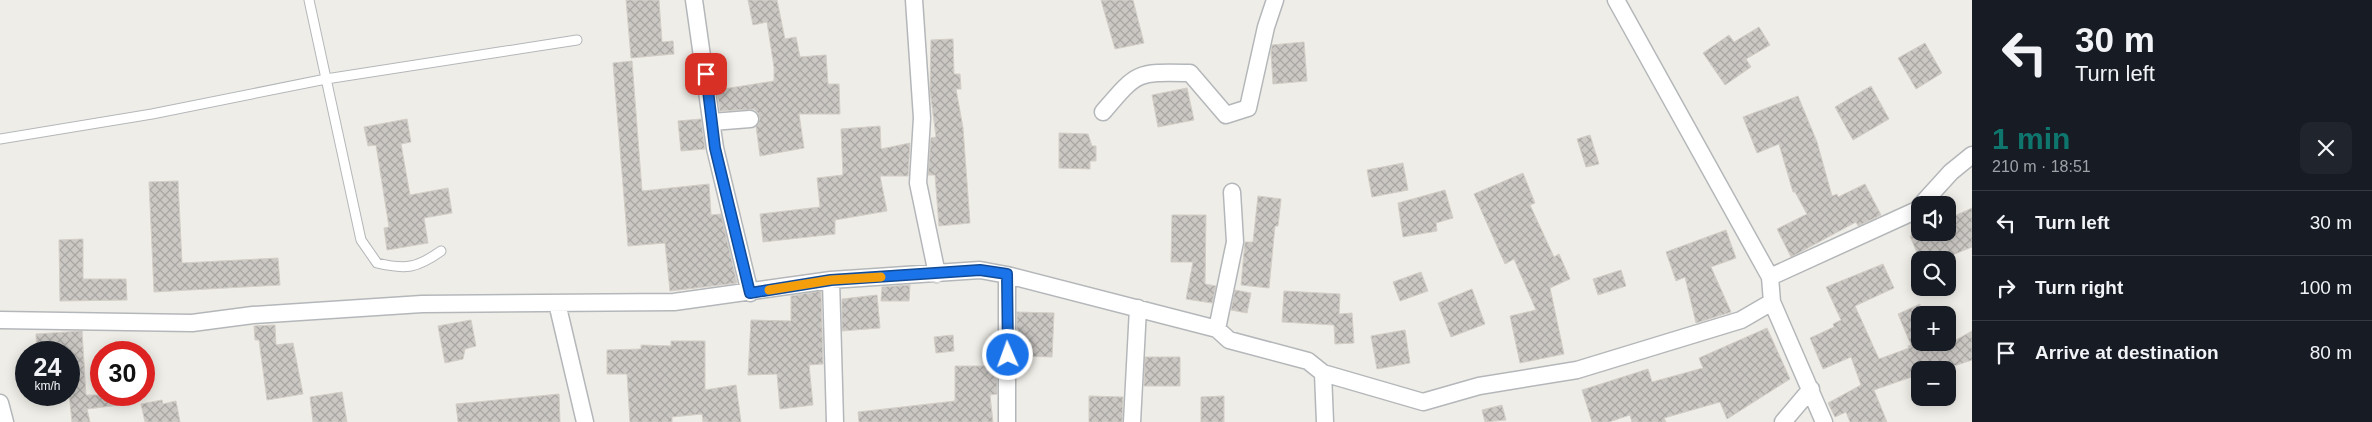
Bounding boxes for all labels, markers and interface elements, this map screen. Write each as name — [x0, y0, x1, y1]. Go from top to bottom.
icon: left — [1992, 20, 2057, 85]
text: 30 m — [2075, 20, 2155, 59]
pin — [685, 53, 727, 95]
icon: arrive — [692, 60, 720, 88]
text: Turn left — [2075, 61, 2155, 86]
text: 1 min — [1992, 122, 2070, 155]
button: close — [2300, 122, 2352, 174]
text: 210 m · 18:51 — [1992, 158, 2091, 175]
map controls — [1911, 196, 1956, 406]
button: sound — [1911, 196, 1956, 241]
icon: left — [1992, 209, 2020, 237]
text: Turn left — [2035, 212, 2110, 233]
text: 30 m — [2310, 212, 2352, 233]
button: search — [1911, 251, 1956, 296]
icon: right — [1992, 274, 2020, 302]
text: Turn right — [2035, 277, 2123, 298]
text: 100 m — [2299, 277, 2352, 298]
button: + — [1911, 306, 1956, 351]
position arrow — [981, 328, 1033, 380]
icon: arrive — [1992, 339, 2020, 367]
speed limit sign: 30 — [90, 341, 155, 406]
text: Arrive at destination — [2035, 342, 2219, 363]
text: 80 m — [2310, 342, 2352, 363]
text: 24 — [34, 353, 61, 381]
button: − — [1911, 361, 1956, 406]
text: km/h — [34, 379, 61, 393]

